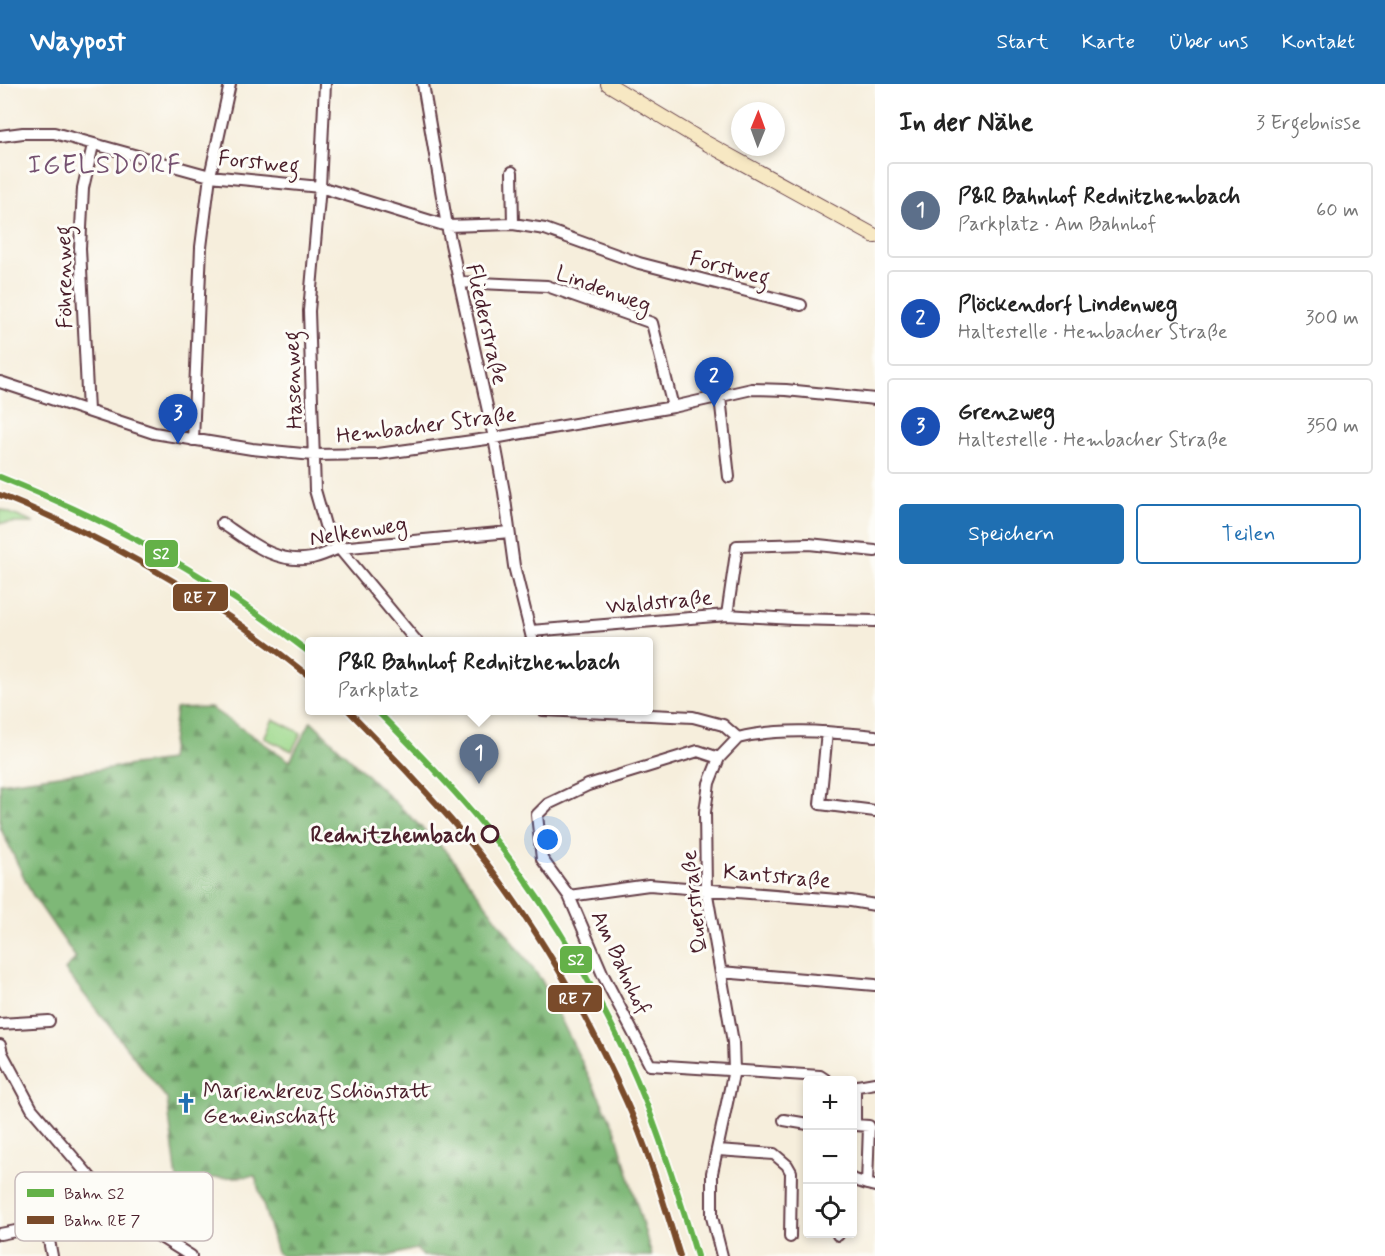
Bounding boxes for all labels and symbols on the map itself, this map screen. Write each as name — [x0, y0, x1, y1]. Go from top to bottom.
north arrow — [731, 102, 785, 156]
street label: Forstweg — [216, 145, 301, 184]
district label: IGELSDORF — [28, 149, 182, 183]
street label: Föhrenweg — [50, 225, 83, 329]
street label: Forstweg — [686, 245, 773, 296]
street label: Lindenweg — [551, 260, 655, 323]
street label: Fliederstraße — [459, 261, 514, 388]
street label: Hasenweg — [278, 330, 313, 430]
pin: 2 — [694, 358, 734, 407]
pin: 3 — [158, 394, 198, 444]
street label: Hembacher Straße — [335, 401, 518, 451]
street label: Nelkenweg — [308, 510, 410, 556]
line badge: S2 — [144, 539, 179, 568]
text: S2 — [153, 544, 170, 565]
line badge: RE 7 — [172, 583, 229, 612]
street label: Waldstraße — [605, 584, 714, 622]
text: RE 7 — [184, 588, 217, 609]
pin: 1 — [460, 734, 498, 784]
place label: Rednitzhembach — [310, 822, 476, 850]
marker: Rednitzhembach — [481, 825, 499, 843]
your location — [533, 825, 562, 854]
street label: Querstraße — [676, 848, 714, 955]
street label: Kantstraße — [722, 858, 832, 896]
street label: Am Bahnhof — [584, 906, 657, 1019]
line badge: S2 — [559, 945, 593, 974]
text: S2 — [568, 950, 585, 971]
line badge: RE 7 — [547, 984, 603, 1013]
text: RE 7 — [559, 989, 592, 1010]
place label: Marienkreuz Schönstatt Gemeinschaft — [203, 1078, 432, 1131]
church icon: Marienkreuz Schönstatt Gemeinschaft — [174, 1091, 198, 1115]
legend — [15, 1172, 213, 1241]
text: Bahn S2 — [64, 1184, 124, 1205]
text: Bahn RE 7 — [64, 1211, 141, 1232]

